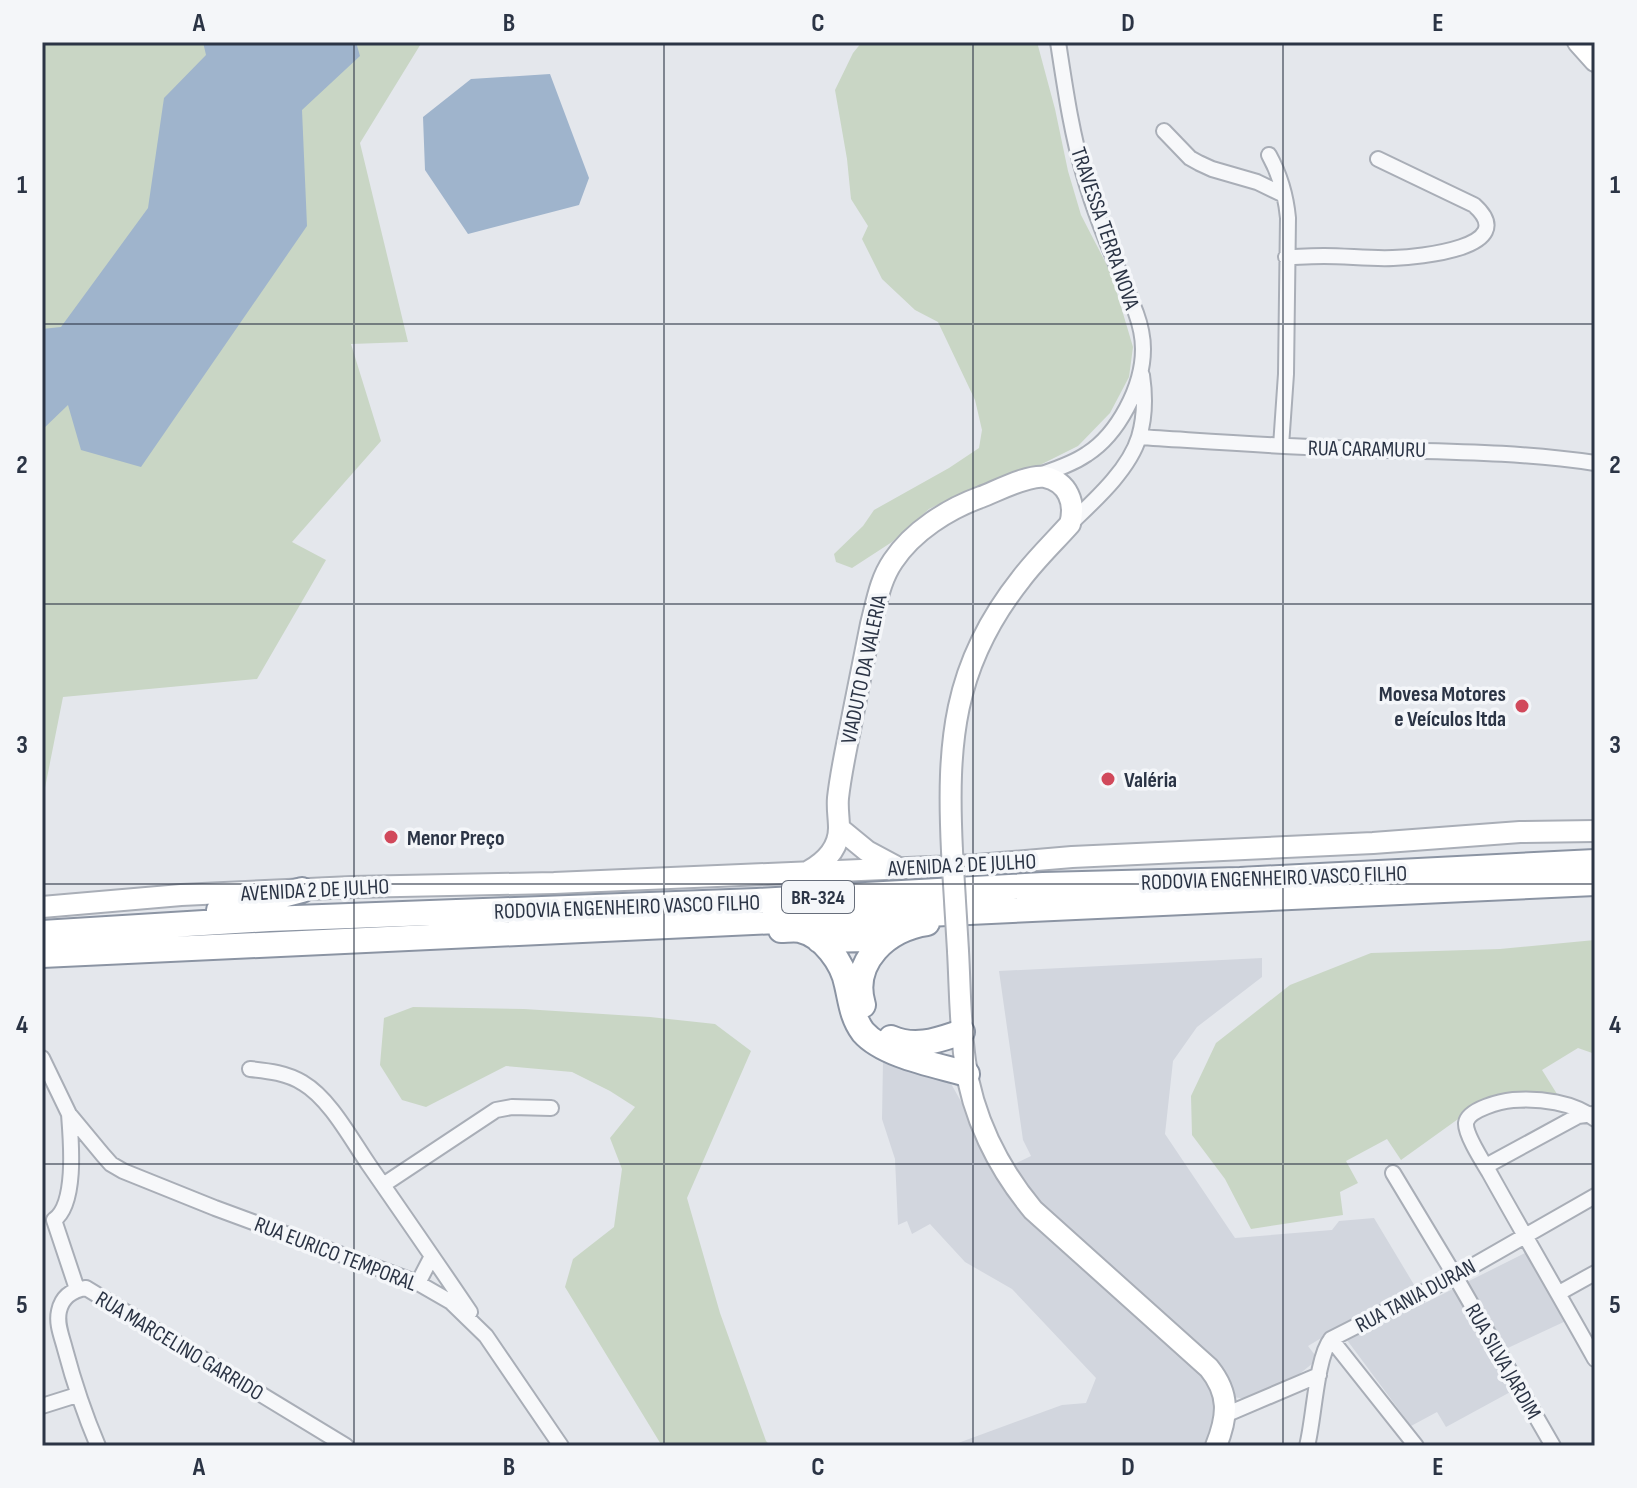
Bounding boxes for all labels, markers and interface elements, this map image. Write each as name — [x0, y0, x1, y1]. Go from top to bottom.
text: A — [192, 8, 206, 39]
text: B — [503, 8, 515, 39]
text: C — [811, 8, 825, 39]
text: D — [1121, 8, 1135, 39]
text: E — [1432, 8, 1444, 39]
street label: TRAVESSA TERRA NOVA — [1064, 144, 1145, 314]
text: 1 — [17, 170, 27, 201]
text: 1 — [1610, 170, 1620, 201]
street label: RUA CARAMURU — [1308, 435, 1426, 464]
text: 2 — [16, 450, 28, 481]
text: 2 — [1609, 450, 1621, 481]
street label: VIADUTO DA VALERIA — [835, 592, 894, 746]
place label: Movesa Motores e Veículos ltda — [1379, 681, 1506, 733]
marker: Movesa Motores e Veículos ltda — [1513, 697, 1531, 715]
text: 3 — [16, 730, 28, 761]
text: 3 — [1609, 730, 1621, 761]
place label: Valéria — [1124, 767, 1177, 794]
marker: Valéria — [1099, 770, 1117, 788]
place label: Menor Preço — [407, 825, 505, 852]
marker: Menor Preço — [382, 828, 400, 846]
street label: AVENIDA 2 DE JULHO — [886, 848, 1037, 883]
street label: RODOVIA ENGENHEIRO VASCO FILHO — [1140, 860, 1408, 897]
street label: AVENIDA 2 DE JULHO — [239, 873, 390, 908]
road number: BR-324 — [782, 881, 854, 913]
street label: RODOVIA ENGENHEIRO VASCO FILHO — [493, 889, 761, 926]
text: 4 — [16, 1010, 28, 1041]
text: 4 — [1609, 1010, 1621, 1041]
street label: RUA EURICO TEMPORAL — [250, 1211, 421, 1298]
street label: RUA TANIA DURAN — [1351, 1253, 1480, 1339]
street label: RUA MARCELINO GARRIDO — [90, 1286, 268, 1407]
text: 5 — [16, 1290, 28, 1321]
text: 5 — [1609, 1290, 1621, 1321]
street label: RUA SILVA JARDIM — [1459, 1299, 1547, 1424]
text: A — [192, 1452, 206, 1483]
text: B — [503, 1452, 515, 1483]
text: C — [811, 1452, 825, 1483]
text: D — [1121, 1452, 1135, 1483]
text: E — [1432, 1452, 1444, 1483]

